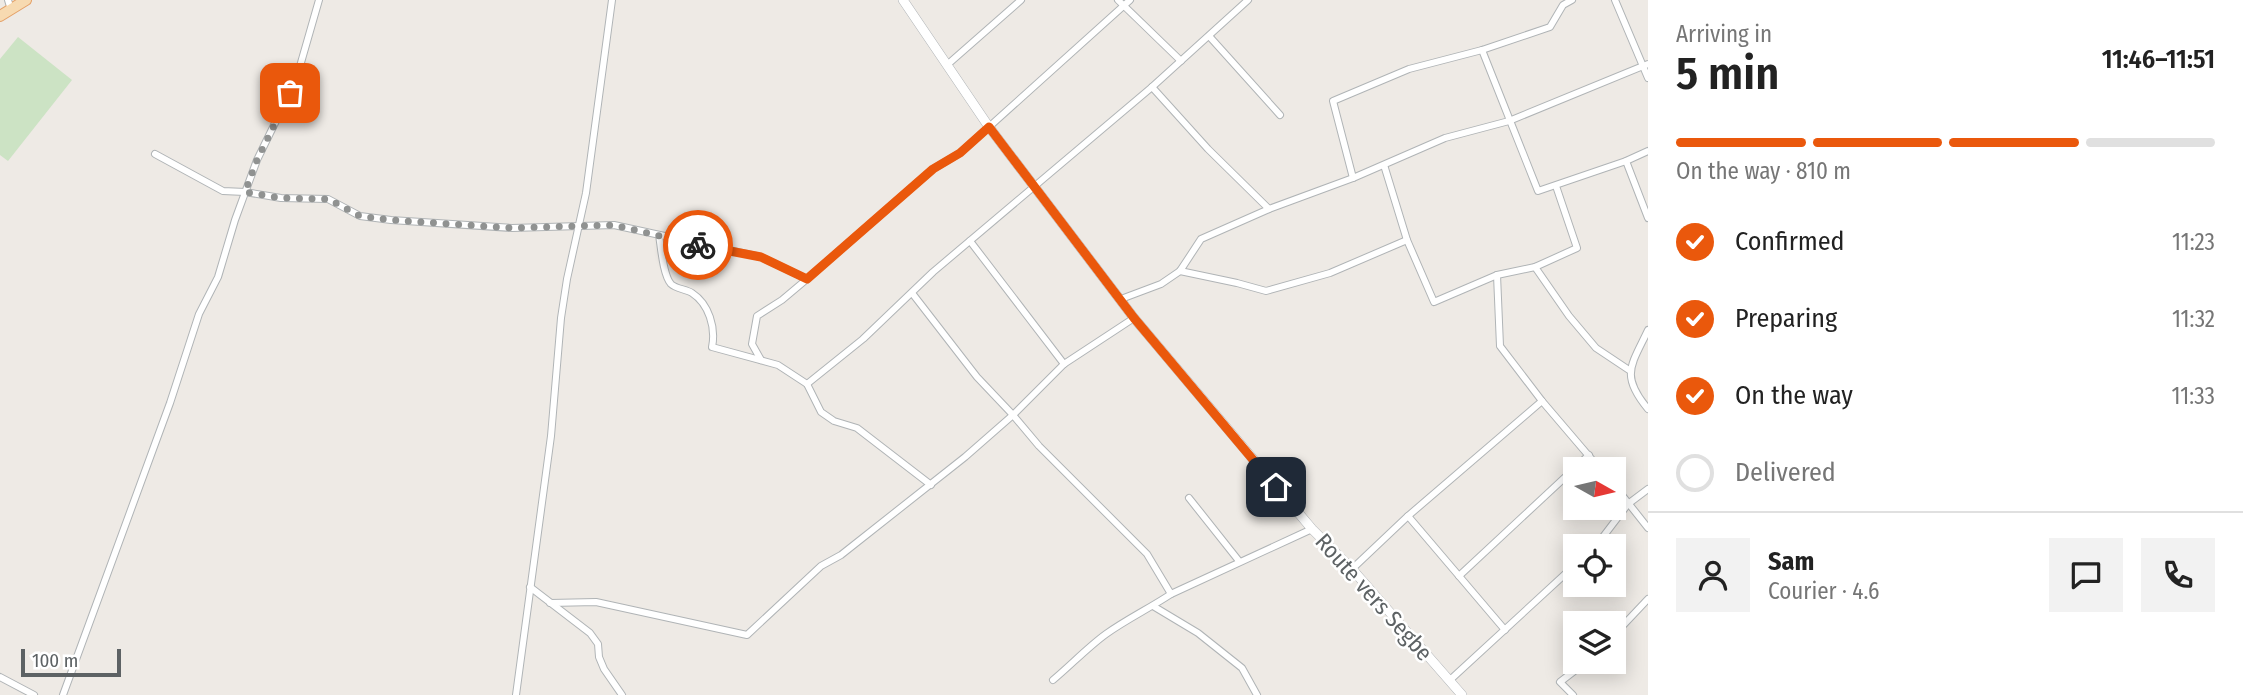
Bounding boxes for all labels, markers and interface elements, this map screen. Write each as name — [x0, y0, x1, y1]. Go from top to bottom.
text: Arriving in — [1676, 20, 1772, 48]
text: 11:46–11:51 — [2102, 44, 2215, 75]
text: 5 min — [1676, 46, 1779, 101]
pin — [260, 63, 320, 123]
icon: bag — [271, 74, 309, 112]
text: On the way · 810 m — [1676, 157, 1851, 185]
courier — [663, 210, 733, 280]
icon: check — [1676, 223, 1714, 261]
icon: bike — [679, 226, 717, 264]
text: Confirmed — [1735, 226, 1845, 257]
text: 11:23 — [2172, 228, 2215, 256]
icon: check — [1676, 300, 1714, 338]
text: Preparing — [1735, 303, 1837, 334]
text: 11:32 — [2172, 305, 2215, 333]
icon: check — [1676, 377, 1714, 415]
text: On the way — [1735, 380, 1853, 411]
text: 11:33 — [2172, 382, 2215, 410]
pin — [1246, 457, 1306, 517]
north arrow — [1563, 457, 1626, 520]
map controls — [1563, 457, 1626, 674]
text: Delivered — [1735, 457, 1836, 488]
icon: home — [1257, 468, 1295, 506]
street label: Route vers Segbe — [1309, 527, 1439, 667]
button: locate — [1563, 534, 1626, 597]
button: person — [1676, 538, 1750, 612]
button: chat — [2049, 538, 2123, 612]
button: phone — [2141, 538, 2215, 612]
text: Sam — [1768, 546, 1814, 577]
text: Courier · 4.6 — [1768, 577, 1879, 605]
button: layers — [1563, 611, 1626, 674]
scale bar — [21, 646, 121, 678]
text: 100 m — [32, 649, 78, 672]

